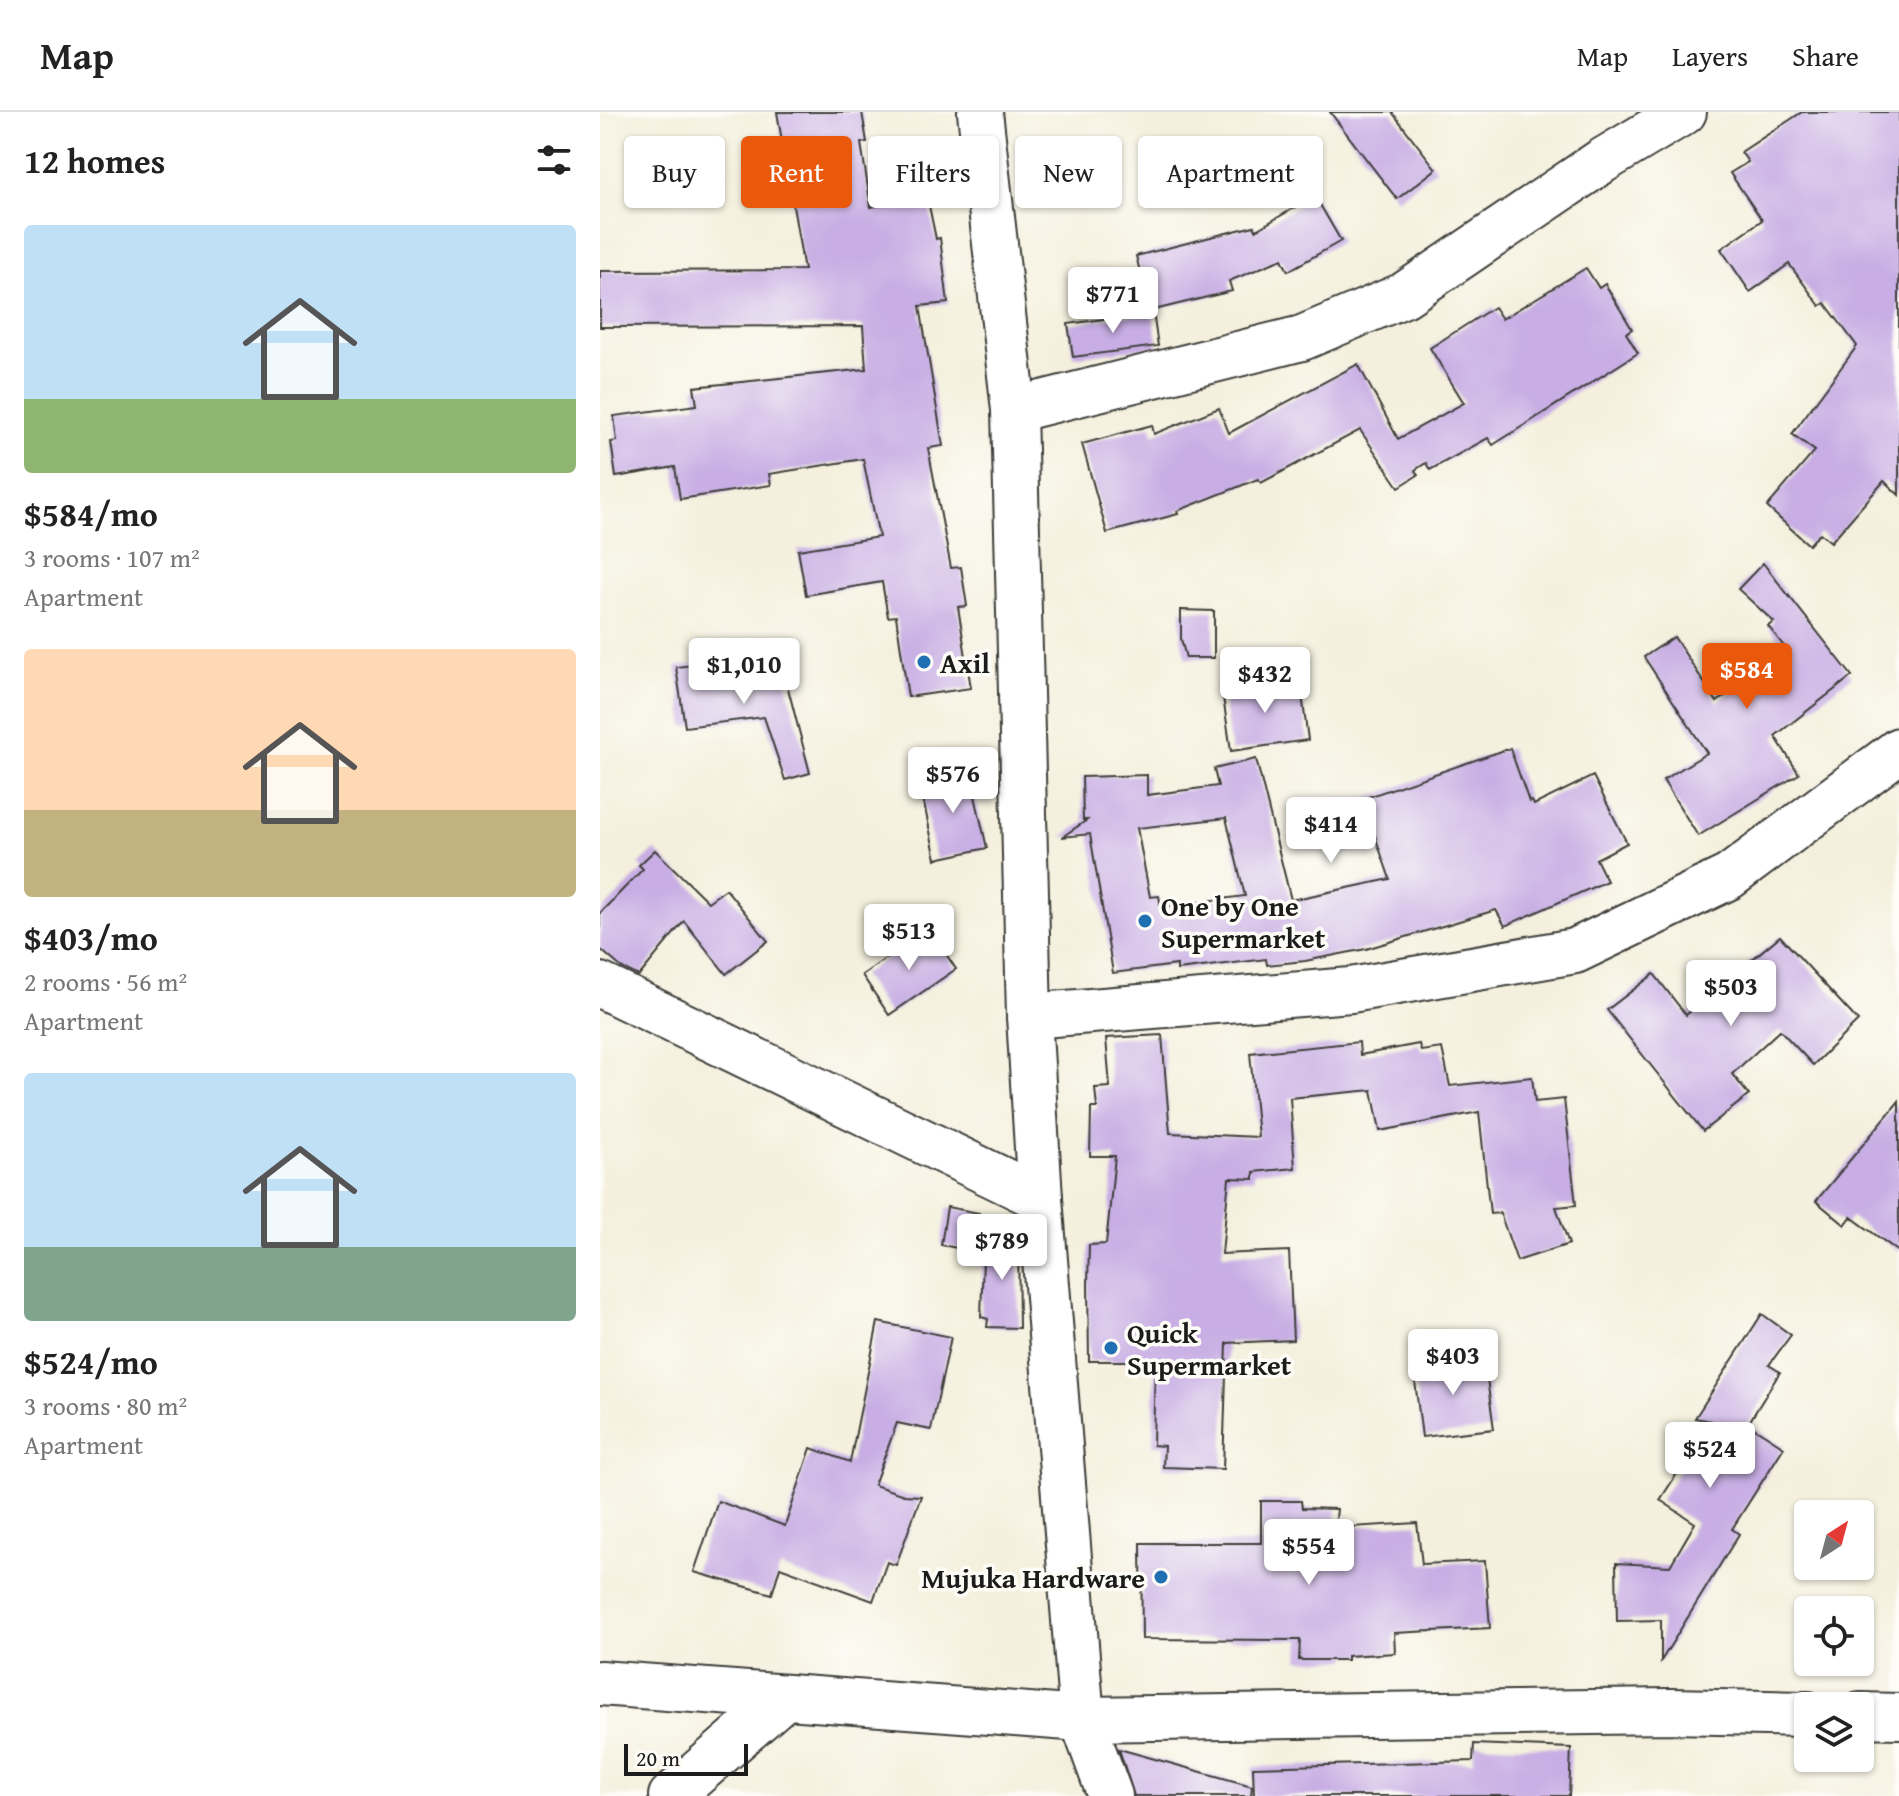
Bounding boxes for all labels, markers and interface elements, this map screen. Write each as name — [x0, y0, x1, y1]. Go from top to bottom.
text: Map — [40, 27, 114, 83]
text: Map — [1577, 35, 1628, 76]
text: Layers — [1672, 35, 1748, 76]
text: Share — [1792, 35, 1859, 76]
text: 12 homes — [24, 136, 165, 185]
chip: Buy — [624, 136, 725, 208]
chip: Rent — [741, 136, 852, 208]
chip: Filters — [868, 136, 999, 208]
chip: New — [1015, 136, 1122, 208]
chip: Apartment — [1138, 136, 1323, 208]
icon: filters — [532, 138, 576, 182]
pin: $771 — [1066, 267, 1160, 335]
text: $771 — [1086, 273, 1140, 312]
icon: home — [228, 277, 372, 421]
text: $584/mo — [24, 489, 158, 538]
text: 3 rooms · 107 m² — [24, 538, 200, 577]
text: Apartment — [24, 577, 143, 616]
pin: $1,010 — [679, 638, 809, 706]
place label: Axil — [940, 642, 990, 683]
pin: $584 — [1700, 643, 1794, 711]
text: $1,010 — [707, 644, 781, 683]
pin: $432 — [1218, 647, 1312, 715]
text: $584 — [1720, 649, 1774, 688]
marker: Axil — [915, 653, 933, 671]
text: $432 — [1238, 653, 1292, 692]
icon: home — [228, 701, 372, 845]
pin: $576 — [906, 747, 1000, 815]
text: $576 — [926, 753, 980, 792]
pin: $414 — [1284, 797, 1378, 865]
text: $414 — [1304, 803, 1358, 842]
place label: One by One Supermarket — [1161, 885, 1326, 958]
pin: $513 — [862, 904, 956, 972]
text: $513 — [882, 910, 936, 949]
marker: One by One Supermarket — [1136, 912, 1154, 930]
text: $403/mo — [24, 913, 158, 962]
pin: $503 — [1684, 960, 1778, 1028]
text: 2 rooms · 56 m² — [24, 962, 187, 1001]
text: $503 — [1704, 966, 1758, 1005]
text: Apartment — [24, 1001, 143, 1040]
icon: home — [228, 1125, 372, 1269]
pin: $789 — [955, 1214, 1049, 1282]
text: $789 — [975, 1220, 1029, 1259]
place label: Quick Supermarket — [1127, 1312, 1292, 1385]
pin: $403 — [1406, 1329, 1500, 1397]
text: $403 — [1426, 1335, 1480, 1374]
text: $524/mo — [24, 1337, 158, 1386]
marker: Quick Supermarket — [1102, 1339, 1120, 1357]
text: 3 rooms · 80 m² — [24, 1386, 187, 1425]
pin: $524 — [1663, 1422, 1757, 1490]
text: Apartment — [24, 1425, 143, 1464]
text: $524 — [1683, 1428, 1737, 1467]
north arrow — [1794, 1500, 1874, 1580]
map controls — [1794, 1500, 1874, 1772]
pin: $554 — [1262, 1519, 1356, 1587]
text: $554 — [1282, 1525, 1336, 1564]
place label: Mujuka Hardware — [921, 1557, 1145, 1598]
marker: Mujuka Hardware — [1152, 1568, 1170, 1586]
button: locate — [1794, 1596, 1874, 1676]
button: layers — [1794, 1692, 1874, 1772]
scale bar — [624, 1740, 748, 1776]
text: 20 m — [636, 1742, 680, 1774]

